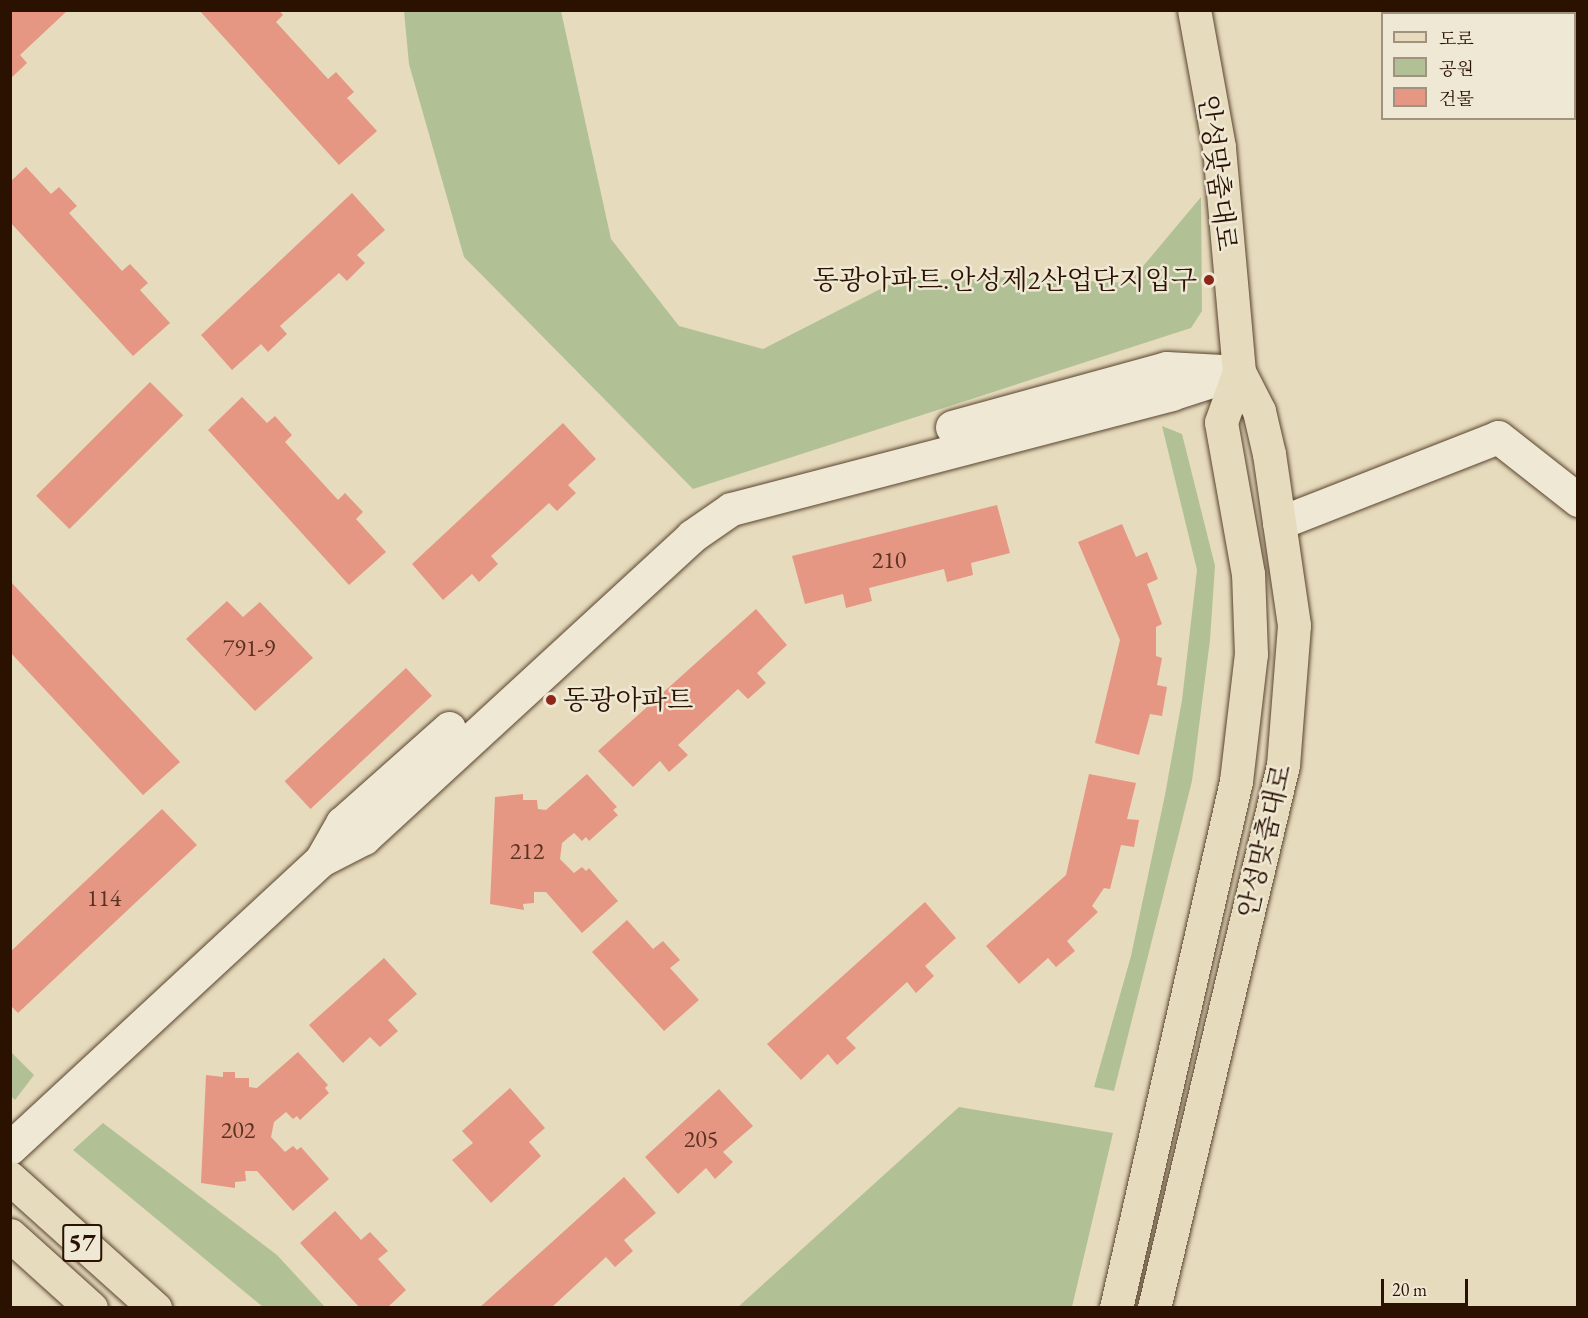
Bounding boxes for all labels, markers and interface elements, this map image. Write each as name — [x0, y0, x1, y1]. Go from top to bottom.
legend — [1381, 12, 1576, 120]
text: 도로 — [1439, 27, 1474, 50]
text: 공원 — [1439, 57, 1474, 80]
text: 건물 — [1439, 87, 1474, 110]
street label: 안성맞춤대로 — [1192, 93, 1244, 253]
place label: 동광아파트.안성제2산업단지입구 — [813, 264, 1197, 296]
marker: 동광아파트.안성제2산업단지입구 — [1202, 273, 1216, 287]
house number: 210 — [872, 546, 906, 574]
house number: 791-9 — [223, 634, 275, 662]
place label: 동광아파트 — [563, 684, 693, 716]
marker: 동광아파트 — [544, 693, 558, 707]
street label: 안성맞춤대로 — [1231, 761, 1297, 921]
house number: 212 — [510, 837, 544, 865]
house number: 114 — [87, 884, 121, 912]
house number: 202 — [221, 1116, 255, 1144]
house number: 205 — [684, 1125, 718, 1153]
road number: 57 — [61, 1220, 103, 1266]
scale bar — [1384, 1267, 1471, 1305]
text: 20 m — [1392, 1278, 1427, 1301]

